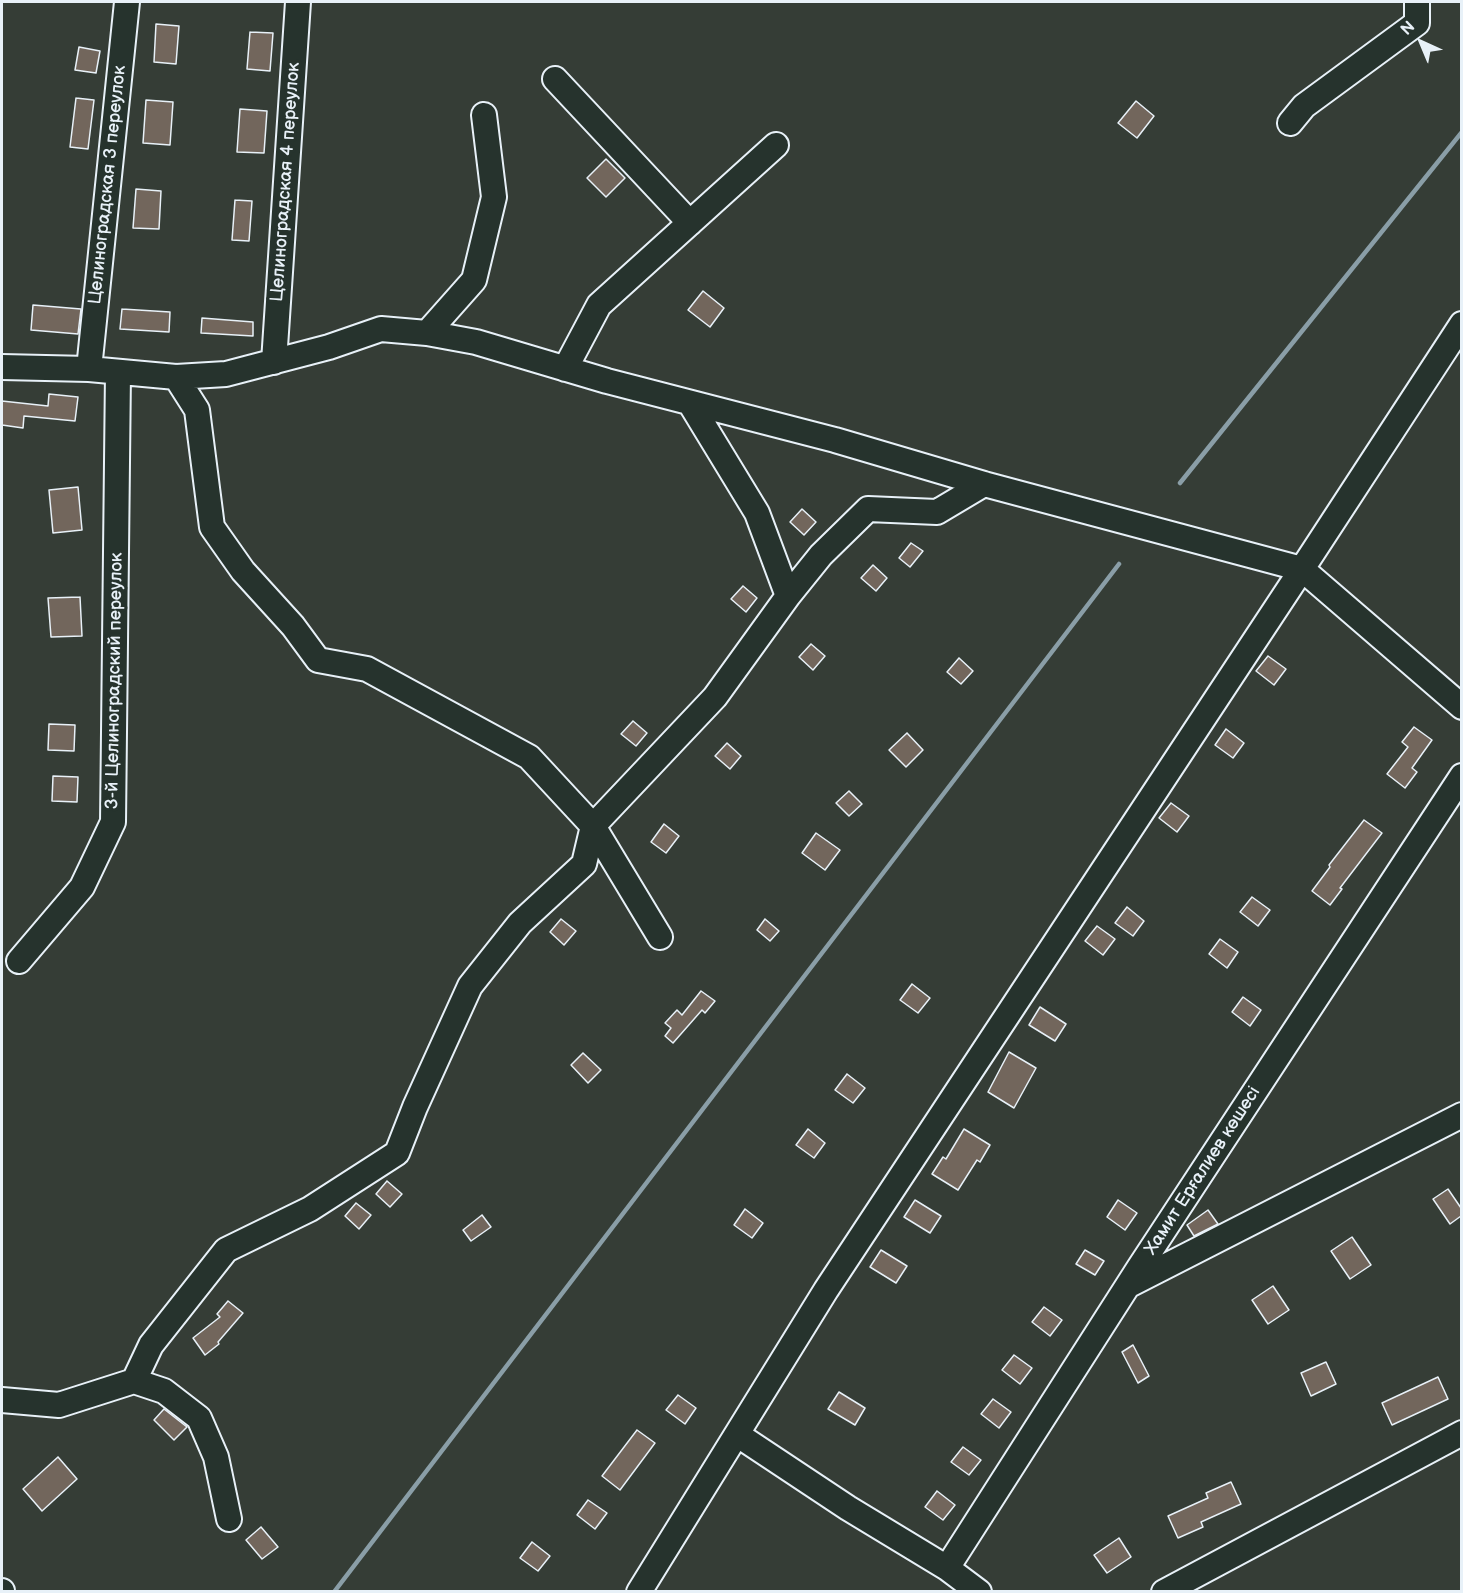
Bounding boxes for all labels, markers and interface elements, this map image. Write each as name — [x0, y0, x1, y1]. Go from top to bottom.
north arrow — [1391, 12, 1451, 72]
text: N — [1397, 18, 1419, 40]
street label: Целиноградская 4 переулок — [267, 62, 305, 302]
street label: Целиноградская 3 переулок — [85, 64, 131, 306]
street label: 3-й Целиноградский переулок — [102, 552, 128, 810]
street label: Хамит Ерғалиев көшесі — [1140, 1083, 1266, 1259]

